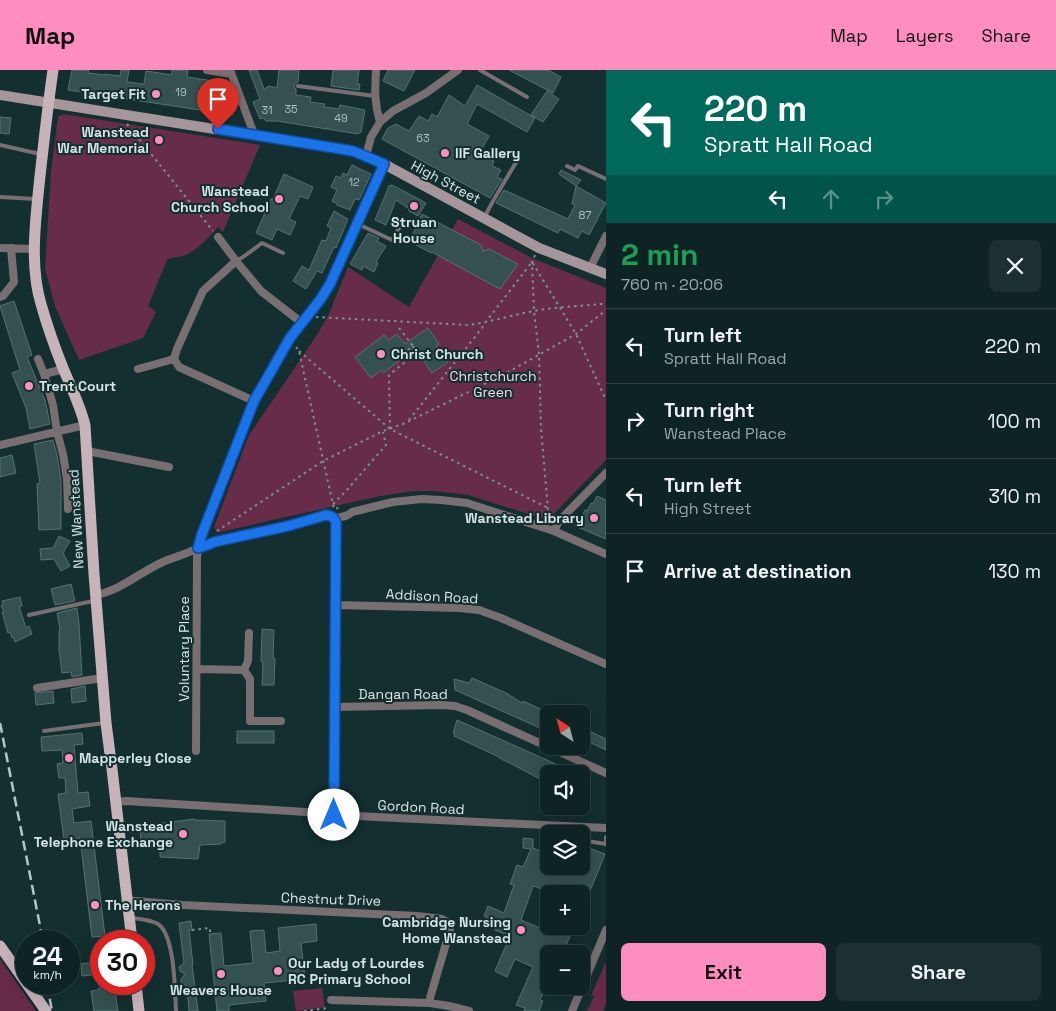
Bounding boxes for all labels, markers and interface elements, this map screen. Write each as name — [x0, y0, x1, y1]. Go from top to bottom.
text: Map — [25, 20, 75, 51]
text: Map — [830, 24, 868, 47]
text: Layers — [896, 24, 953, 47]
text: Share — [981, 24, 1031, 47]
pin — [197, 78, 239, 129]
place label: Target Fit — [81, 85, 146, 103]
house number: 19 — [175, 85, 187, 99]
icon: arrive — [204, 85, 232, 113]
text: 220 m — [704, 87, 807, 131]
marker: Target Fit — [150, 88, 162, 100]
icon: left — [621, 90, 686, 155]
house number: 35 — [284, 102, 298, 116]
house number: 31 — [261, 103, 273, 117]
house number: 49 — [334, 111, 348, 125]
place label: Wanstead War Memorial — [57, 123, 149, 157]
text: Spratt Hall Road — [704, 130, 873, 158]
house number: 63 — [416, 131, 430, 145]
marker: Wanstead War Memorial — [153, 134, 165, 146]
place label: IIF Gallery — [455, 144, 520, 162]
marker: IIF Gallery — [439, 147, 451, 159]
street label: High Street — [408, 156, 484, 208]
house number: 12 — [348, 175, 360, 189]
place label: Wanstead Church School — [171, 182, 269, 216]
icon: left — [764, 185, 792, 213]
icon: ahead — [817, 185, 845, 213]
icon: right — [870, 185, 898, 213]
marker: Wanstead Church School — [273, 193, 285, 205]
marker: Struan House — [408, 200, 420, 212]
house number: 87 — [579, 208, 591, 222]
place label: Struan House — [391, 213, 437, 247]
text: 2 min — [621, 235, 699, 274]
button: close — [989, 240, 1041, 292]
text: 760 m · 20:06 — [621, 274, 723, 295]
text: Turn left — [664, 323, 742, 348]
icon: left — [621, 332, 649, 360]
text: 220 m — [985, 334, 1041, 359]
place label: Christ Church — [391, 345, 483, 363]
marker: Christ Church — [375, 348, 387, 360]
text: Spratt Hall Road — [664, 348, 787, 369]
park label: Christchurch Green — [449, 367, 537, 401]
place label: Trent Court — [39, 377, 116, 395]
marker: Trent Court — [23, 380, 35, 392]
text: Turn right — [664, 398, 754, 423]
icon: right — [621, 407, 649, 435]
text: 100 m — [987, 409, 1041, 434]
text: Wanstead Place — [664, 423, 787, 444]
street label: New Wanstead — [64, 469, 88, 569]
text: Turn left — [664, 473, 742, 498]
icon: left — [621, 482, 649, 510]
text: 310 m — [988, 484, 1041, 509]
text: High Street — [664, 498, 752, 519]
place label: Wanstead Library — [465, 509, 584, 527]
marker: Wanstead Library — [588, 512, 600, 524]
icon: arrive — [621, 557, 649, 585]
text: Arrive at destination — [664, 559, 852, 584]
text: 130 m — [988, 559, 1041, 584]
street label: Addison Road — [385, 585, 479, 607]
street label: Voluntary Place — [175, 596, 193, 702]
street label: Dangan Road — [358, 685, 448, 703]
north arrow — [540, 705, 590, 755]
map controls — [540, 705, 590, 995]
place label: Mapperley Close — [79, 749, 192, 767]
marker: Mapperley Close — [63, 752, 75, 764]
button: sound — [540, 765, 590, 815]
position arrow — [307, 788, 359, 840]
street label: Gordon Road — [377, 796, 465, 818]
place label: Wanstead Telephone Exchange — [34, 817, 173, 851]
button: layers — [540, 825, 590, 875]
marker: Wanstead Telephone Exchange — [177, 828, 189, 840]
button: + — [540, 885, 590, 935]
street label: Chestnut Drive — [281, 888, 381, 910]
place label: The Herons — [105, 896, 181, 914]
marker: The Herons — [89, 899, 101, 911]
place label: Cambridge Nursing Home Wanstead — [382, 913, 511, 947]
marker: Cambridge Nursing Home Wanstead — [515, 924, 527, 936]
speed limit sign: 30 — [90, 930, 155, 995]
text: 24 — [32, 940, 63, 972]
button: Exit — [621, 943, 826, 1001]
button: Share — [836, 943, 1041, 1001]
button: − — [540, 945, 590, 995]
place label: Our Lady of Lourdes RC Primary School — [288, 954, 424, 988]
marker: Our Lady of Lourdes RC Primary School — [272, 965, 284, 977]
text: km/h — [33, 967, 62, 983]
marker: Weavers House — [215, 968, 227, 980]
place label: Weavers House — [170, 981, 272, 999]

